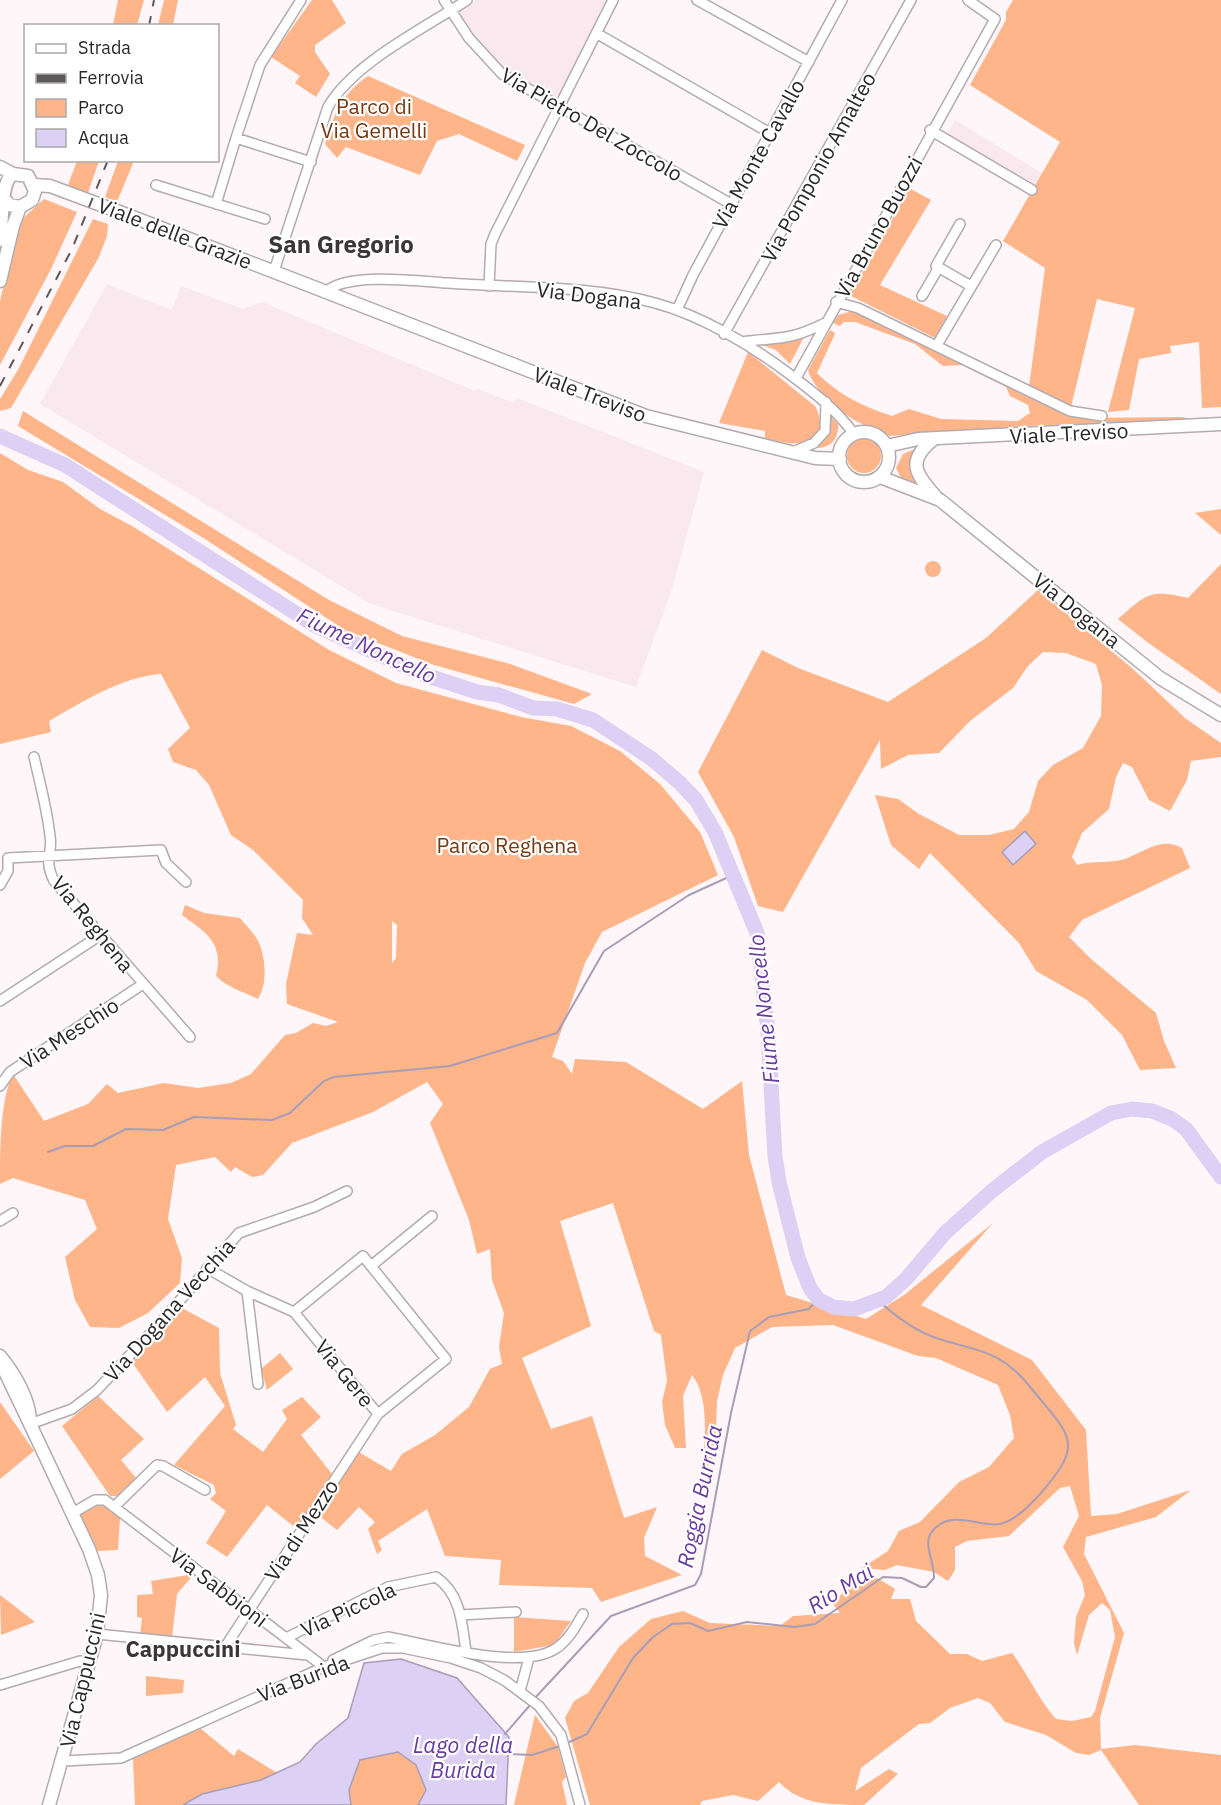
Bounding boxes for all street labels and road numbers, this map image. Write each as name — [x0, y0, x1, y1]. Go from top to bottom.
street label: Via Pietro Del Zoccolo — [496, 60, 688, 188]
street label: Via Pomponio Amalteo — [754, 67, 882, 267]
street label: Via Monte Cavallo — [705, 74, 811, 234]
street label: Via Bruno Buozzi — [827, 151, 929, 303]
street label: Viale delle Grazie — [94, 191, 256, 275]
street label: Via Dogana — [535, 275, 643, 315]
street label: Viale Treviso — [529, 360, 651, 428]
street label: Viale Treviso — [1009, 416, 1129, 450]
street label: Via Dogana — [1027, 566, 1127, 654]
street label: Via Reghena — [45, 870, 141, 978]
street label: Via Meschio — [14, 991, 124, 1075]
street label: Via Dogana Vecchia — [97, 1232, 241, 1388]
street label: Via Gere — [309, 1333, 381, 1413]
street label: Via di Mezzo — [258, 1474, 344, 1586]
street label: Via Sabbioni — [164, 1541, 274, 1633]
street label: Via Piccola — [296, 1575, 400, 1643]
street label: Via Cappuccini — [53, 1610, 111, 1750]
street label: Via Burida — [253, 1648, 353, 1708]

